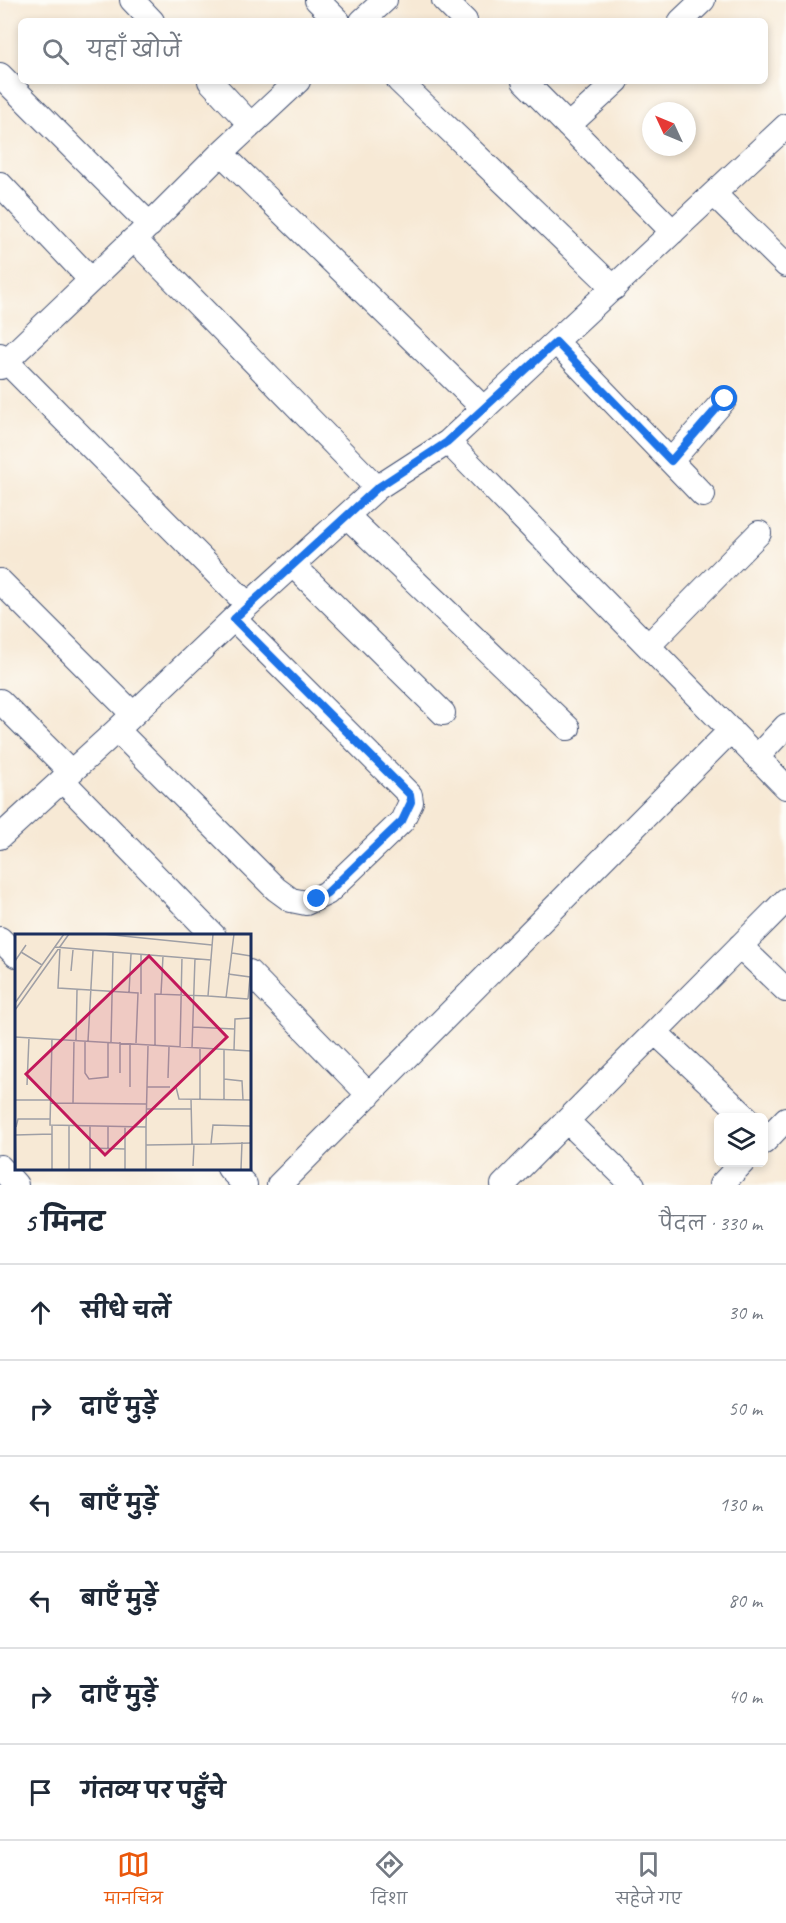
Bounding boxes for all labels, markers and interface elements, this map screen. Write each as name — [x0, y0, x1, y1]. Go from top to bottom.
search box — [18, 18, 768, 84]
icon: search — [39, 35, 72, 68]
text: यहाँ खोजें — [87, 36, 181, 64]
north arrow — [642, 102, 696, 156]
route start — [711, 385, 737, 411]
route end — [303, 885, 329, 911]
inset map — [15, 934, 250, 1170]
map controls — [714, 1113, 768, 1167]
button: layers — [714, 1113, 768, 1167]
text: 5 मिनट — [24, 1206, 105, 1239]
text: पैदल · 330 m — [659, 1211, 762, 1236]
icon: ahead — [24, 1296, 57, 1329]
text: सीधे चलें — [81, 1297, 171, 1325]
text: 30 m — [728, 1300, 762, 1325]
icon: right — [24, 1392, 57, 1425]
text: दाएँ मुड़ें — [81, 1393, 157, 1421]
text: 50 m — [728, 1396, 762, 1421]
icon: left — [24, 1488, 57, 1521]
text: बाएँ मुड़ें — [81, 1489, 158, 1517]
text: 130 m — [719, 1492, 762, 1517]
icon: left — [24, 1584, 57, 1617]
text: बाएँ मुड़ें — [81, 1585, 158, 1613]
text: 80 m — [728, 1588, 762, 1613]
icon: right — [24, 1680, 57, 1713]
text: दाएँ मुड़ें — [81, 1681, 157, 1709]
text: 40 m — [728, 1684, 762, 1709]
icon: arrive — [24, 1776, 57, 1809]
text: गंतव्य पर पहुँचे — [81, 1777, 225, 1805]
tab: मानचित्र — [104, 1848, 163, 1916]
tab: दिशा — [371, 1848, 407, 1916]
tab: सहेजे गए — [616, 1848, 682, 1916]

